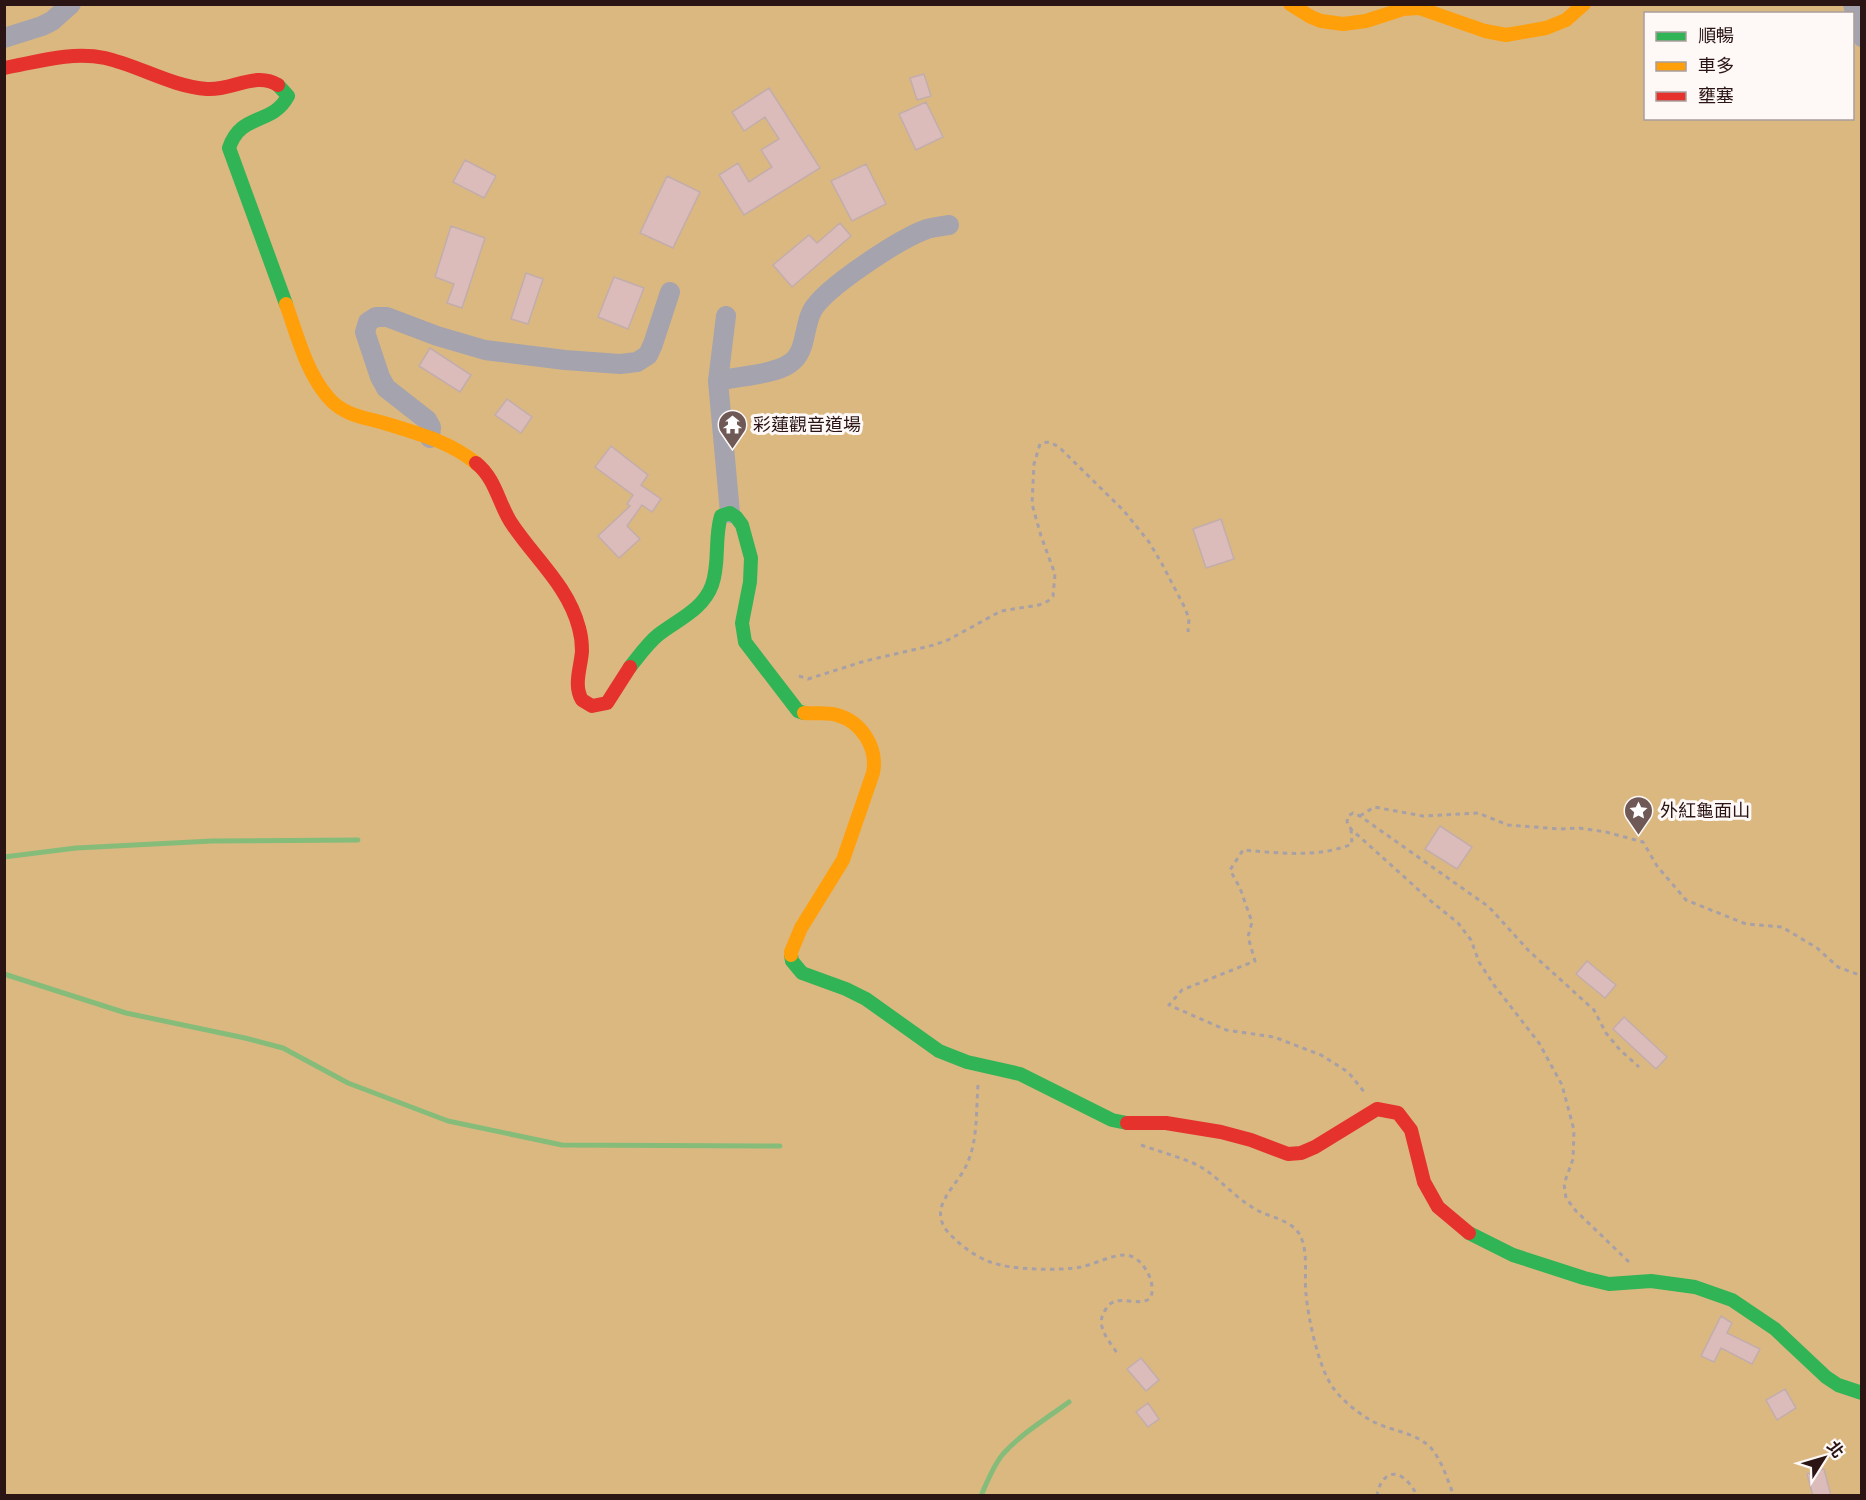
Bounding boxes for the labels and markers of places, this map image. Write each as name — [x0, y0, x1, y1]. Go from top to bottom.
temple icon: 彩蓮觀音道場 — [716, 408, 748, 450]
place label: 彩蓮觀音道場 — [753, 411, 861, 438]
place icon: 外紅龜面山 — [1623, 794, 1655, 836]
place label: 外紅龜面山 — [1660, 797, 1750, 824]

